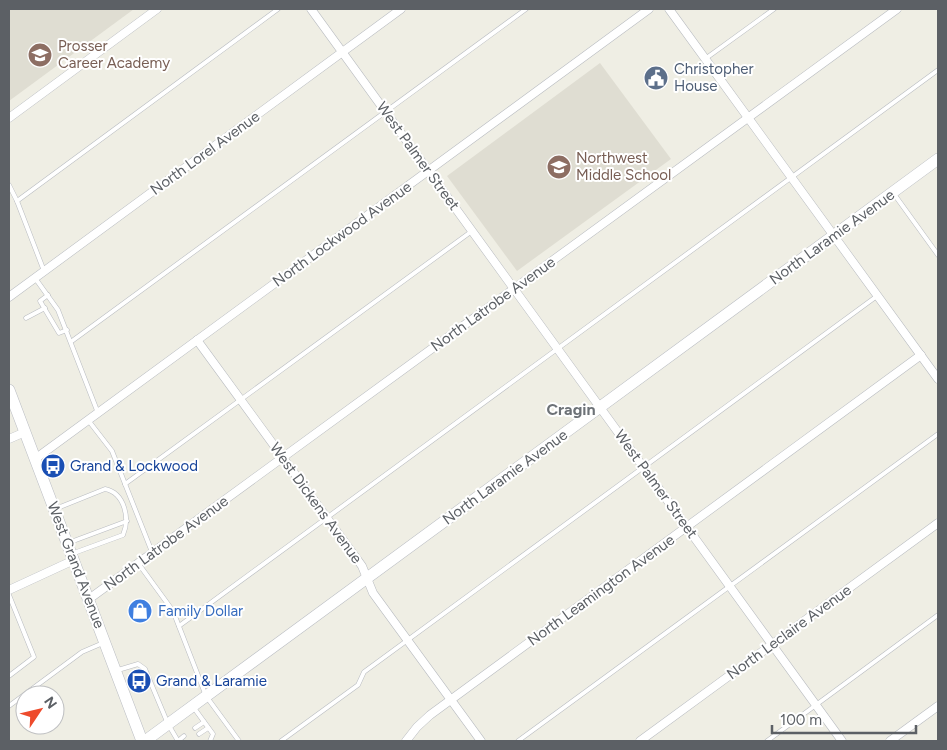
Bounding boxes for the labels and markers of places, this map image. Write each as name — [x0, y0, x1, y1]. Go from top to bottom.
place label: Prosser Career Academy — [58, 37, 170, 72]
school or university icon: Prosser Career Academy — [27, 42, 53, 68]
place label: Christopher House — [674, 60, 754, 95]
public building icon: Christopher House — [643, 65, 669, 91]
place label: Northwest Middle School — [576, 149, 671, 184]
school or university icon: Northwest Middle School — [546, 154, 572, 180]
bus stop icon: Grand & Lockwood — [40, 453, 66, 479]
place label: Grand & Lockwood — [70, 457, 198, 475]
shop icon: Family Dollar — [127, 598, 153, 624]
place label: Family Dollar — [158, 602, 243, 620]
bus stop icon: Grand & Laramie — [126, 668, 152, 694]
place label: Grand & Laramie — [156, 672, 267, 690]

